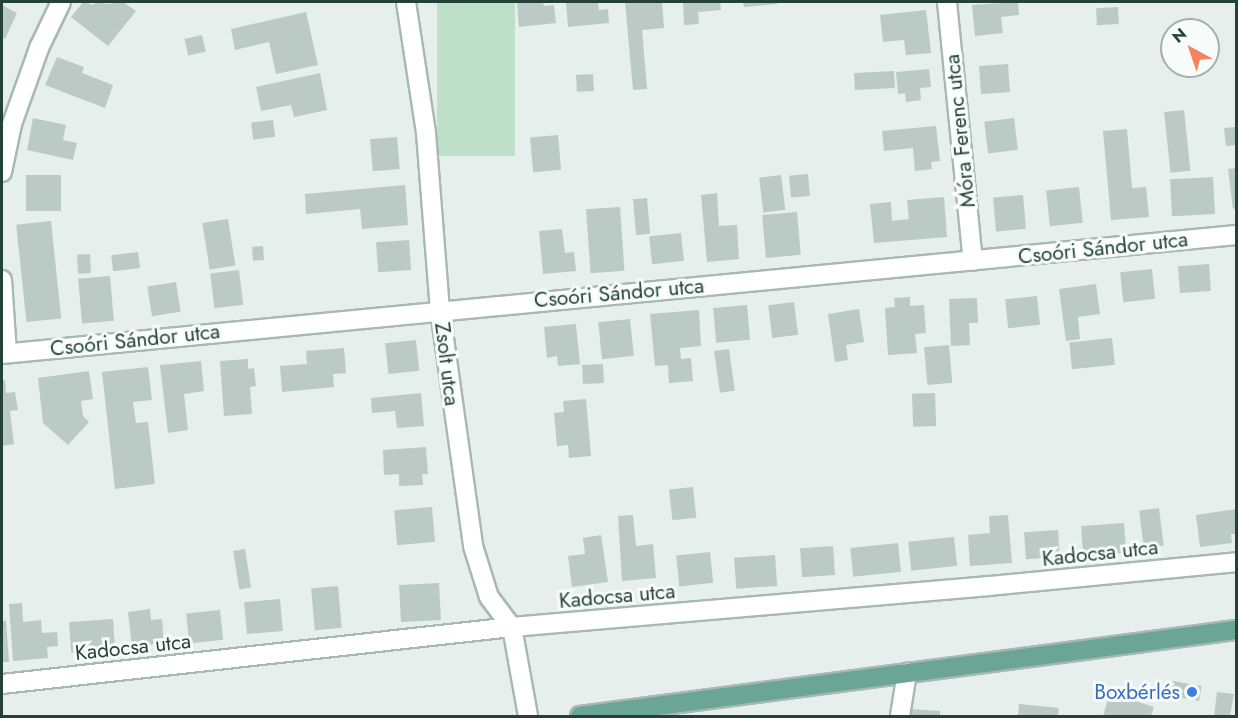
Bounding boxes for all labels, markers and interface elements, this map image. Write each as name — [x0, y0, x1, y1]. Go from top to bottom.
north arrow — [1160, 18, 1220, 78]
text: N — [1167, 22, 1192, 48]
street label: Móra Ferenc utca — [939, 53, 981, 209]
street label: Csoóri Sándor utca — [1017, 227, 1189, 269]
street label: Csoóri Sándor utca — [533, 273, 705, 313]
street label: Csoóri Sándor utca — [49, 319, 221, 361]
street label: Zsolt utca — [429, 321, 465, 407]
street label: Kadocsa utca — [1041, 534, 1159, 572]
street label: Kadocsa utca — [558, 578, 676, 614]
street label: Kadocsa utca — [74, 628, 192, 666]
place label: Boxbérlés — [1094, 679, 1180, 705]
marker: Boxbérlés — [1185, 685, 1199, 699]

